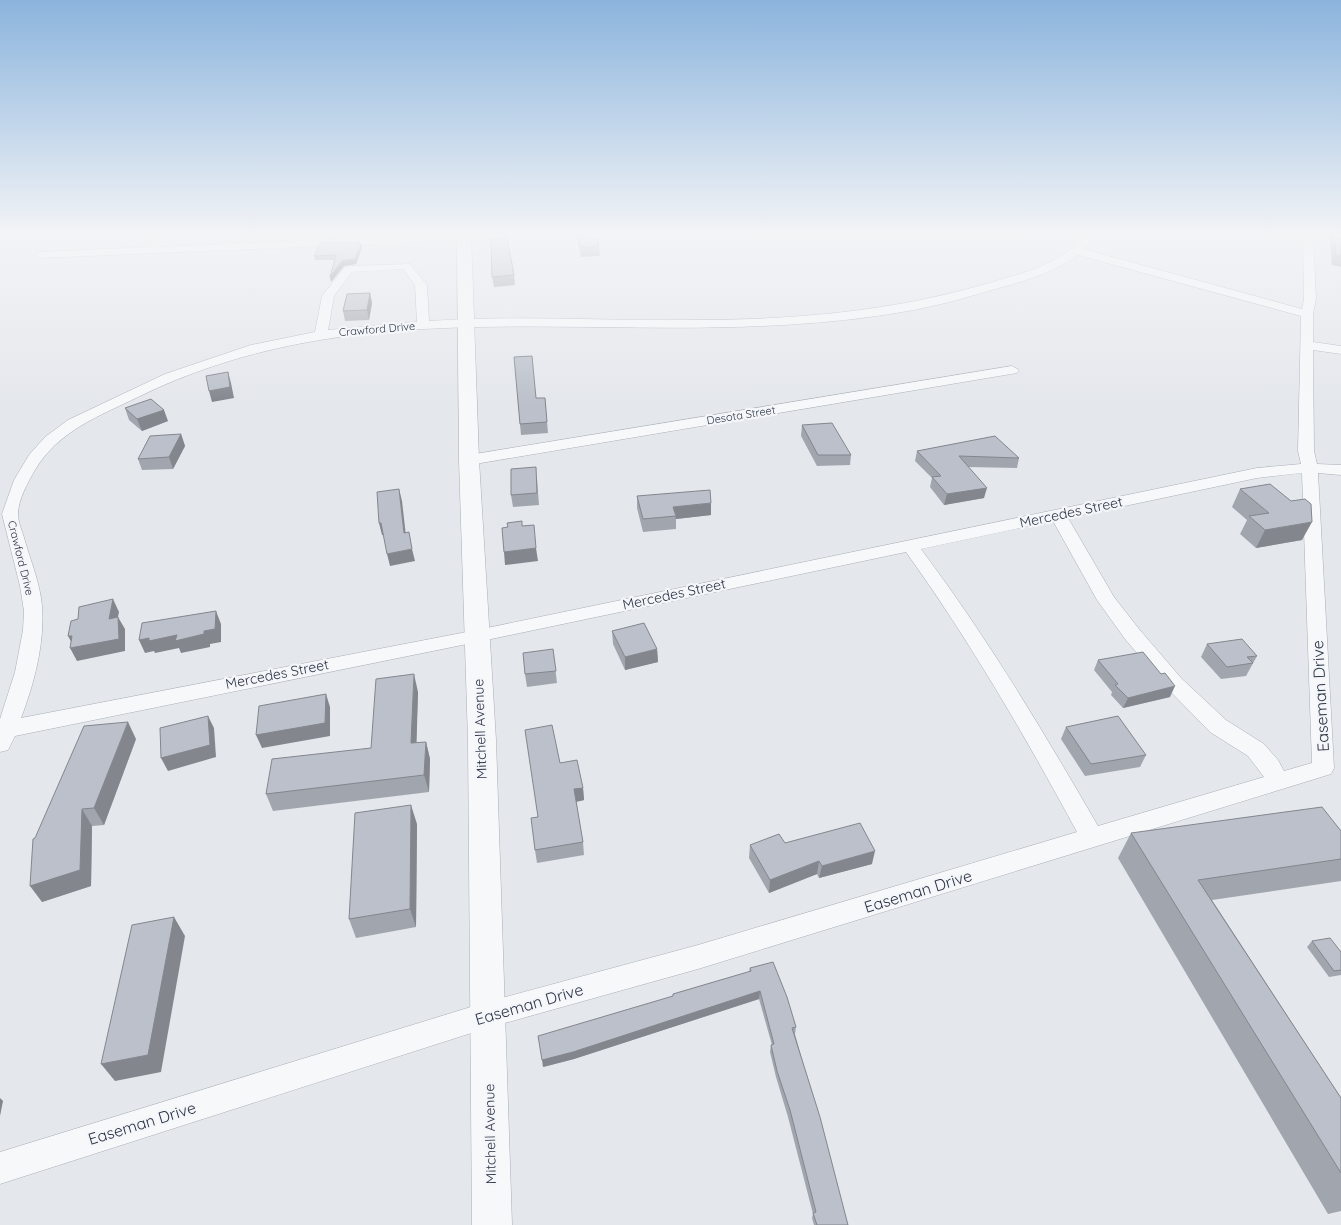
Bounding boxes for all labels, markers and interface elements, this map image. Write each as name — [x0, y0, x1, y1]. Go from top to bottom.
street label: Crawford Drive — [338, 319, 416, 339]
street label: Desota Street — [706, 403, 777, 427]
street label: Mercedes Street — [1018, 492, 1124, 532]
street label: Crawford Drive — [5, 519, 37, 597]
street label: Mercedes Street — [621, 574, 727, 614]
street label: Easeman Drive — [1307, 640, 1333, 752]
street label: Mercedes Street — [224, 655, 330, 693]
street label: Mitchell Avenue — [469, 678, 491, 780]
street label: Easeman Drive — [862, 865, 974, 917]
street label: Easeman Drive — [473, 979, 585, 1029]
street label: Mitchell Avenue — [480, 1084, 500, 1184]
street label: Easeman Drive — [86, 1097, 198, 1149]

